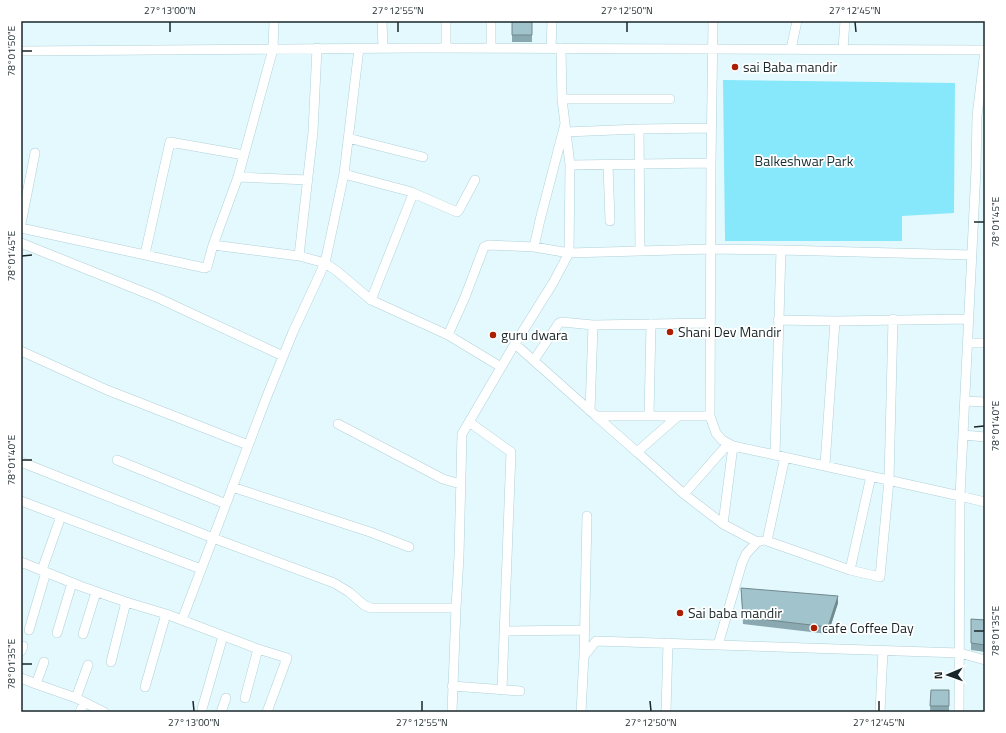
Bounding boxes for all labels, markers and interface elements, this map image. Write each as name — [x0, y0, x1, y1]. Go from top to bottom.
text: 27°13'00"N — [144, 3, 196, 18]
text: 27°12'55"N — [372, 3, 424, 18]
text: 27°12'50"N — [601, 3, 653, 18]
text: 27°12'45"N — [829, 3, 881, 18]
text: 78°01'50"E — [4, 25, 19, 76]
place label: sai Baba mandir — [743, 56, 837, 77]
marker: sai Baba mandir — [730, 62, 740, 72]
park label: Balkeshwar Park — [755, 150, 854, 171]
text: 78°01'45"E — [988, 196, 1003, 247]
text: 78°01'45"E — [4, 230, 19, 281]
place label: Shani Dev Mandir — [678, 321, 781, 342]
place label: guru dwara — [501, 324, 568, 345]
marker: Shani Dev Mandir — [665, 327, 675, 337]
marker: guru dwara — [488, 330, 498, 340]
text: 78°01'40"E — [988, 400, 1003, 451]
text: 78°01'40"E — [4, 434, 19, 485]
place label: Sai baba mandir — [688, 602, 782, 623]
text: 78°01'35"E — [988, 605, 1003, 656]
marker: Sai baba mandir — [675, 608, 685, 618]
place label: cafe Coffee Day — [822, 617, 914, 638]
marker: cafe Coffee Day — [809, 623, 819, 633]
text: 78°01'35"E — [4, 638, 19, 689]
north arrow — [928, 655, 968, 695]
text: N — [930, 671, 946, 679]
text: 27°13'00"N — [168, 715, 220, 730]
text: 27°12'55"N — [396, 715, 448, 730]
text: 27°12'50"N — [625, 715, 677, 730]
text: 27°12'45"N — [853, 715, 905, 730]

